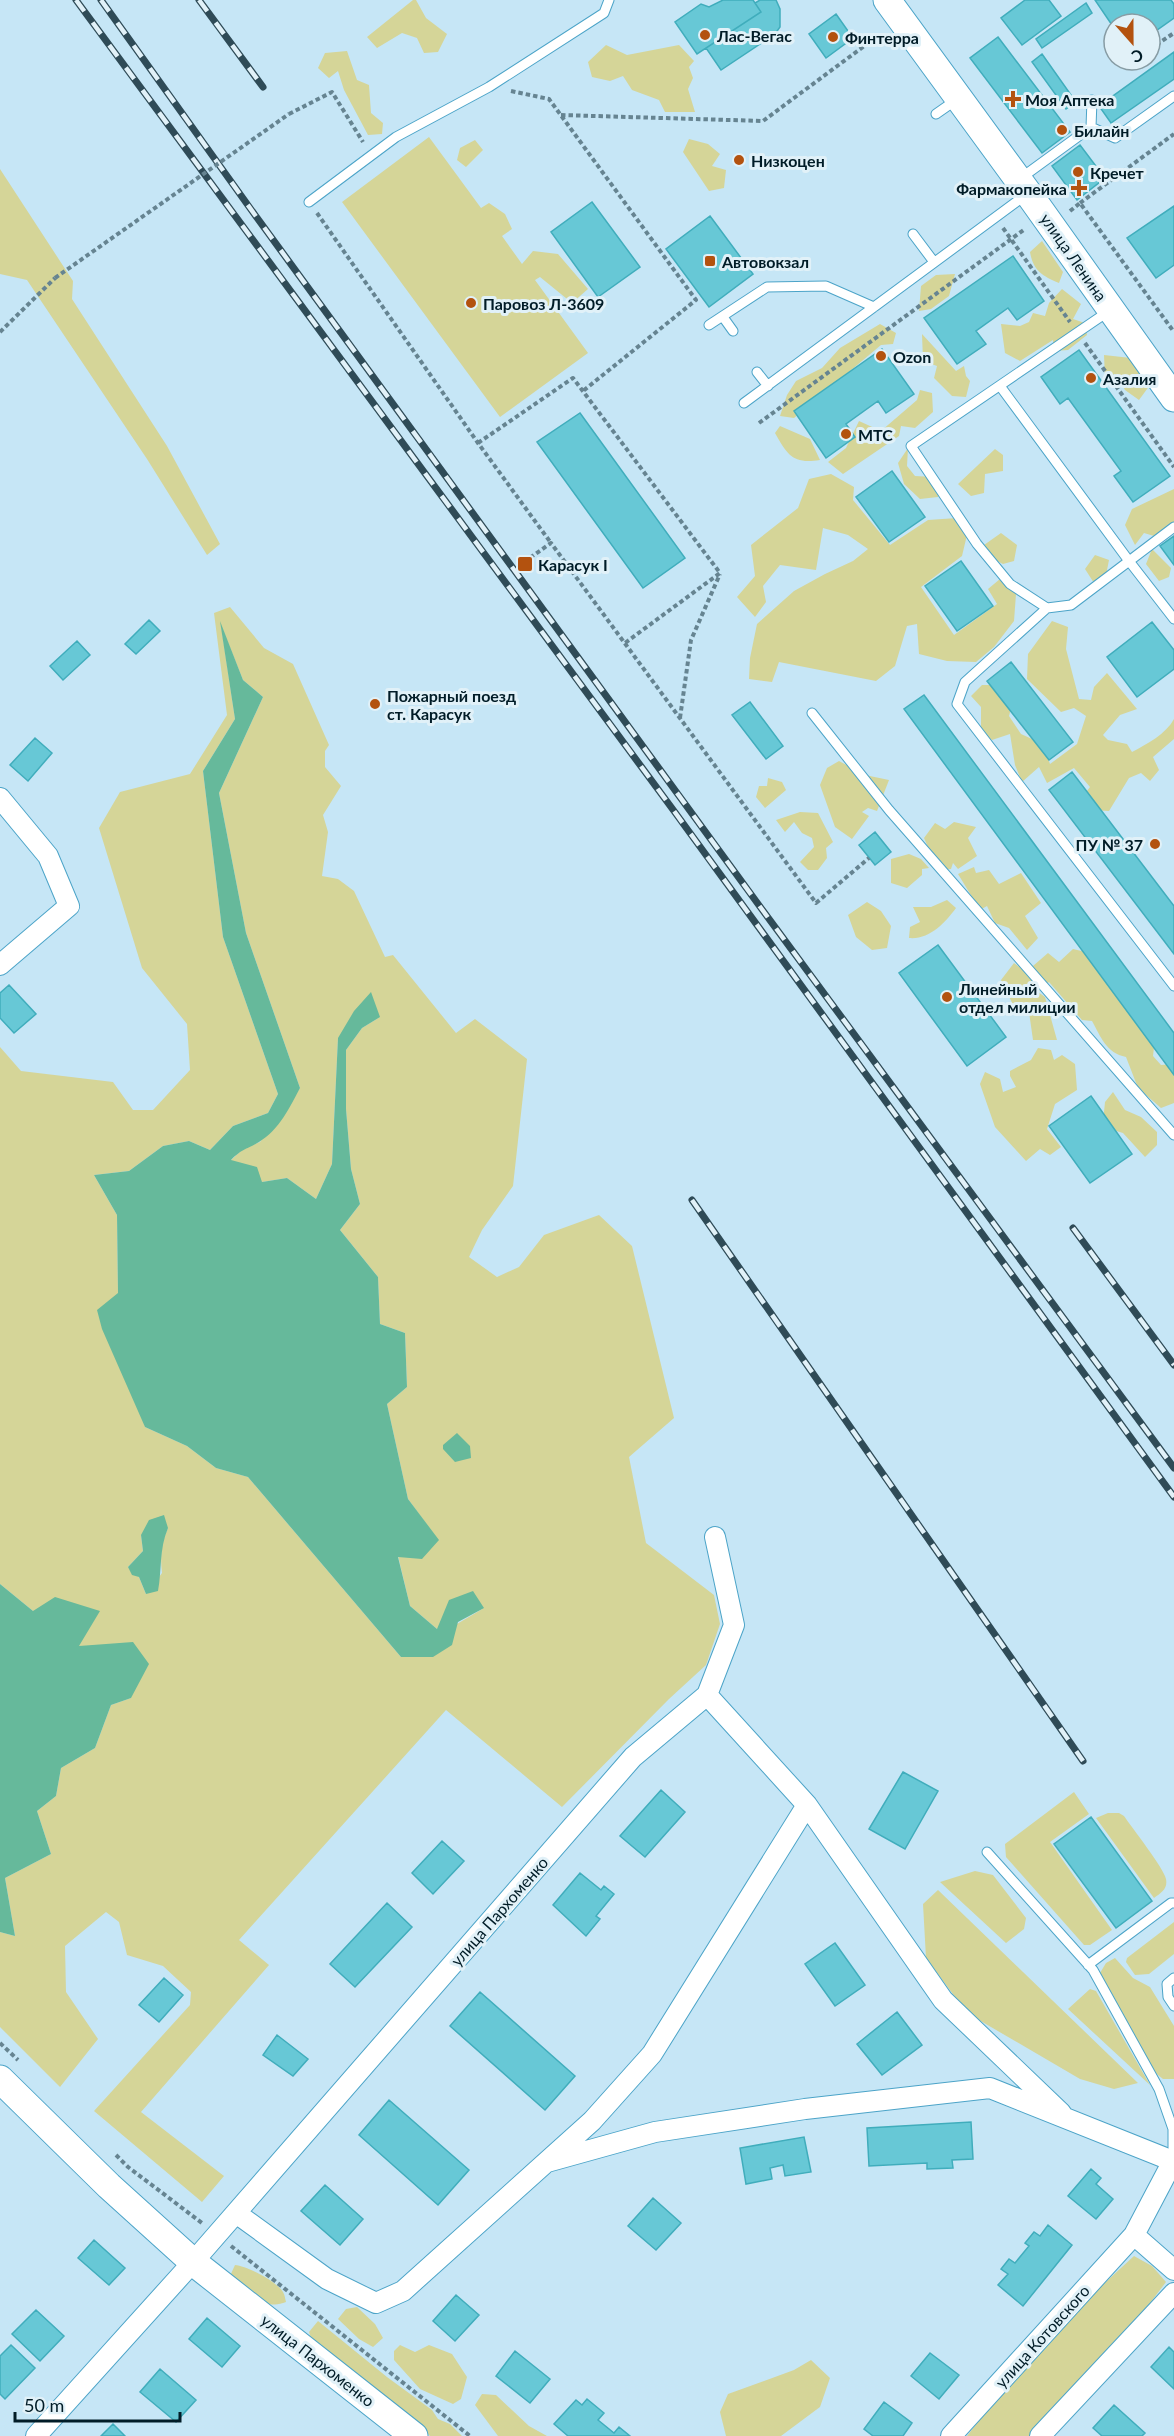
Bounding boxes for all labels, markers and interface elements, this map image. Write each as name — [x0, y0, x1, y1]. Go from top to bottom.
north arrow — [1102, 12, 1162, 72]
place label: Лас-Вегас — [716, 26, 792, 45]
marker: Лас-Вегас — [698, 28, 712, 42]
place label: Финтерра — [845, 28, 919, 47]
marker: Финтерра — [826, 30, 840, 44]
text: С — [1129, 46, 1146, 67]
place label: Моя Аптека — [1025, 90, 1114, 109]
marker: Моя Аптека — [1006, 92, 1020, 106]
place label: Билайн — [1074, 121, 1129, 140]
marker: Билайн — [1055, 123, 1069, 137]
place label: Низкоцен — [751, 151, 825, 170]
marker: Низкоцен — [732, 153, 746, 167]
place label: Кречет — [1090, 163, 1145, 182]
marker: Кречет — [1071, 165, 1085, 179]
place label: Фармакопейка — [956, 179, 1067, 198]
marker: Фармакопейка — [1072, 181, 1086, 195]
street label: улица Ленина — [1037, 209, 1111, 305]
place label: Автовокзал — [721, 252, 809, 271]
marker: Автовокзал — [703, 254, 717, 268]
place label: Паровоз Л-3609 — [483, 294, 604, 313]
marker: Паровоз Л-3609 — [464, 296, 478, 310]
place label: Ozon — [893, 347, 931, 366]
marker: Ozon — [874, 349, 888, 363]
place label: Азалия — [1102, 369, 1156, 388]
marker: Азалия — [1084, 371, 1098, 385]
place label: МТС — [858, 425, 893, 444]
marker: МТС — [839, 427, 853, 441]
marker: Карасук I — [516, 555, 534, 573]
place label: Карасук I — [538, 555, 608, 574]
place label: Пожарный поезд ст. Карасук — [387, 686, 516, 723]
marker: Пожарный поезд ст. Карасук — [368, 697, 382, 711]
place label: ПУ № 37 — [1076, 835, 1143, 854]
marker: ПУ № 37 — [1148, 837, 1162, 851]
place label: Линейный отдел милиции — [958, 979, 1076, 1016]
marker: Линейный отдел милиции — [940, 990, 954, 1004]
street label: улица Пархоменко — [446, 1853, 552, 1969]
street label: улица Котовского — [991, 2281, 1093, 2391]
street label: улица Пархоменко — [258, 2310, 378, 2410]
scale bar — [15, 2385, 180, 2423]
text: 50 m — [24, 2394, 64, 2416]

